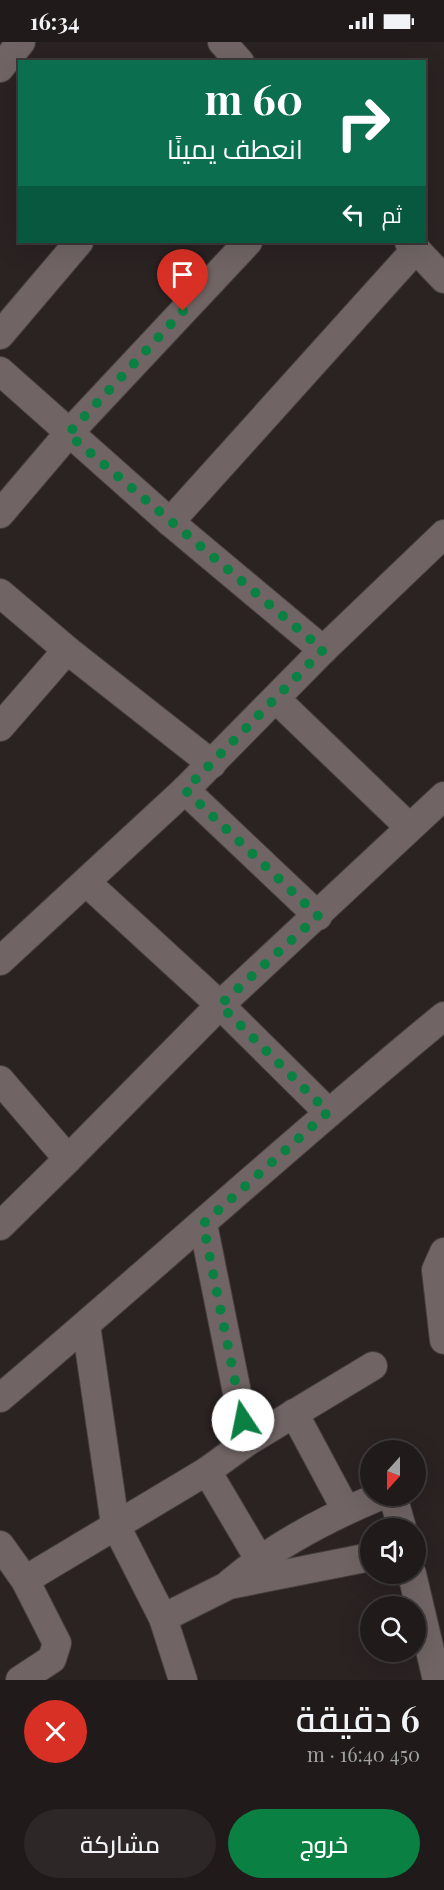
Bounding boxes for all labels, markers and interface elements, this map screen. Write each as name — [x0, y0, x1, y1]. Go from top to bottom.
text: 16:34 — [30, 6, 80, 36]
text: 60 m — [205, 70, 303, 126]
icon: right — [324, 84, 402, 162]
text: انعطف يمينًا — [167, 130, 303, 166]
icon: left — [337, 198, 370, 231]
text: ثم — [382, 199, 402, 229]
pin — [157, 249, 208, 311]
icon: arrive — [166, 258, 199, 291]
position arrow — [211, 1388, 275, 1452]
north arrow — [360, 1440, 426, 1506]
map controls — [360, 1440, 426, 1662]
button: sound — [360, 1518, 426, 1584]
button: search — [360, 1596, 426, 1662]
text: 6 دقيقة — [296, 1693, 420, 1741]
button: close — [24, 1700, 87, 1763]
text: 450 m · 16:40 — [307, 1740, 420, 1767]
button: مشاركة — [24, 1809, 216, 1878]
button: خروج — [228, 1809, 420, 1878]

